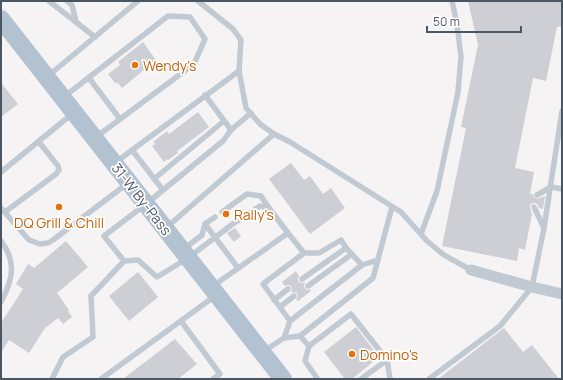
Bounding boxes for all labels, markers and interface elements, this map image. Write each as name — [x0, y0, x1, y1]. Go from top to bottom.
scale bar — [427, 8, 521, 34]
text: 50 m — [433, 13, 460, 30]
place label: Wendy's — [143, 56, 196, 75]
marker: Wendy's — [130, 60, 140, 70]
street label: 31-W By-Pass — [108, 159, 176, 239]
marker: DQ Grill & Chill — [54, 202, 64, 212]
place label: Rally's — [234, 205, 274, 224]
marker: Rally's — [221, 209, 231, 219]
place label: DQ Grill & Chill — [14, 213, 104, 232]
place label: Domino's — [360, 345, 418, 364]
marker: Domino's — [347, 349, 357, 359]

